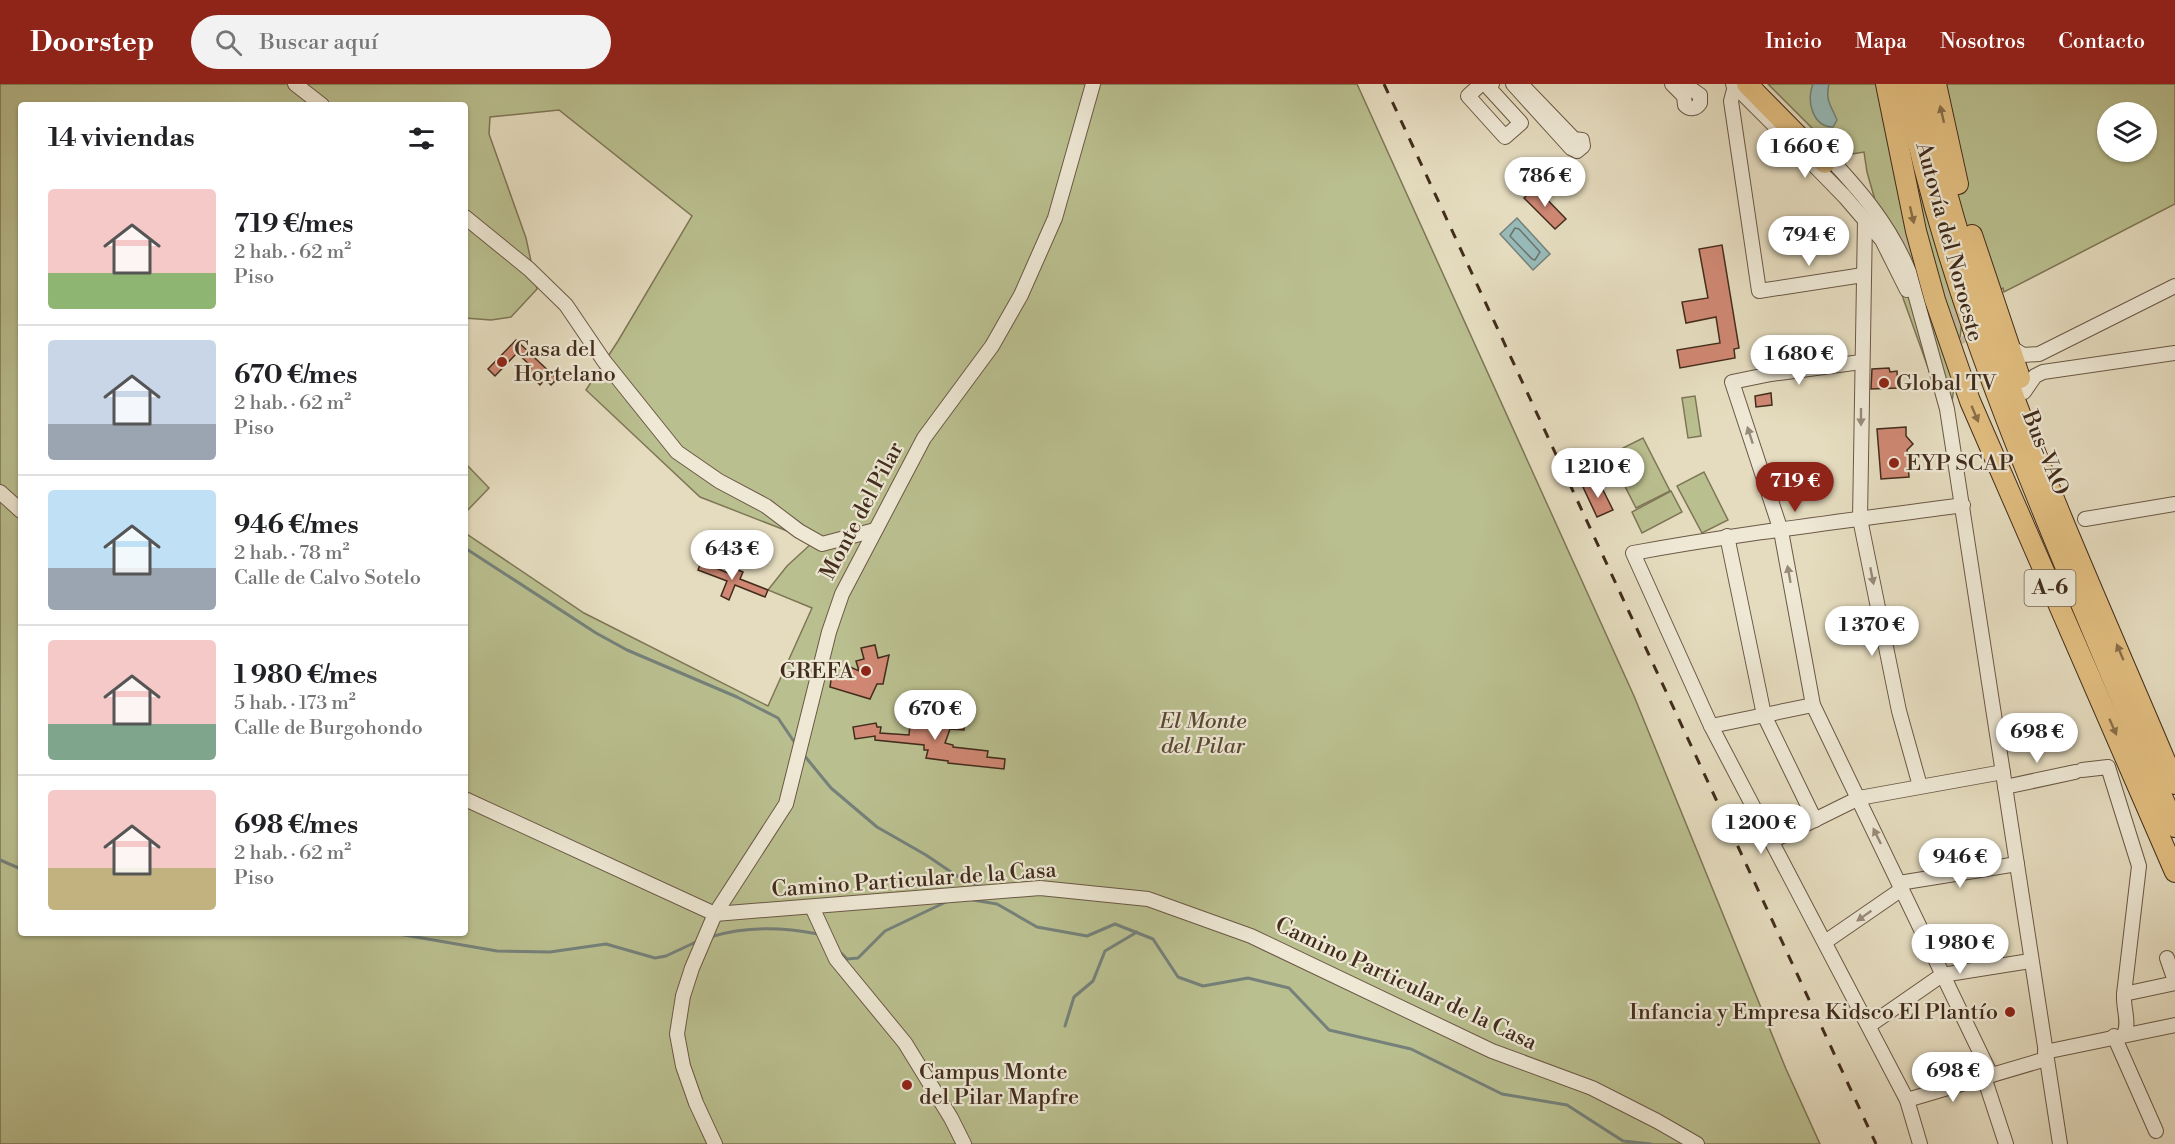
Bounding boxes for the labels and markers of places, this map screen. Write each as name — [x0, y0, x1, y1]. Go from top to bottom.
pin: 1 660 € — [1750, 128, 1860, 179]
pin: 786 € — [1503, 157, 1587, 208]
pin: 794 € — [1767, 216, 1851, 267]
pin: 1 680 € — [1744, 335, 1854, 386]
place label: Casa del Hortelano — [514, 336, 616, 388]
marker: Casa del Hortelano — [495, 355, 509, 369]
place label: Global TV — [1896, 370, 1997, 397]
marker: Global TV — [1877, 376, 1891, 390]
pin: 1 210 € — [1543, 448, 1653, 499]
place label: EYP SCAP — [1906, 450, 2014, 477]
marker: EYP SCAP — [1887, 456, 1901, 470]
pin: 719 € — [1753, 462, 1837, 513]
pin: 643 € — [690, 530, 774, 581]
pin: 1 370 € — [1817, 606, 1927, 657]
place label: GREFA — [780, 658, 855, 685]
marker: GREFA — [859, 664, 873, 678]
pin: 670 € — [893, 690, 977, 741]
pin: 698 € — [1995, 713, 2079, 764]
pin: 1 200 € — [1706, 804, 1816, 855]
pin: 946 € — [1918, 838, 2002, 889]
pin: 1 980 € — [1905, 924, 2015, 975]
place label: Infancia y Empresa Kidsco El Plantío — [1629, 999, 1998, 1026]
marker: Infancia y Empresa Kidsco El Plantío — [2003, 1005, 2017, 1019]
pin: 698 € — [1911, 1052, 1995, 1103]
place label: Campus Monte del Pilar Mapfre — [919, 1059, 1079, 1111]
marker: Campus Monte del Pilar Mapfre — [900, 1078, 914, 1092]

